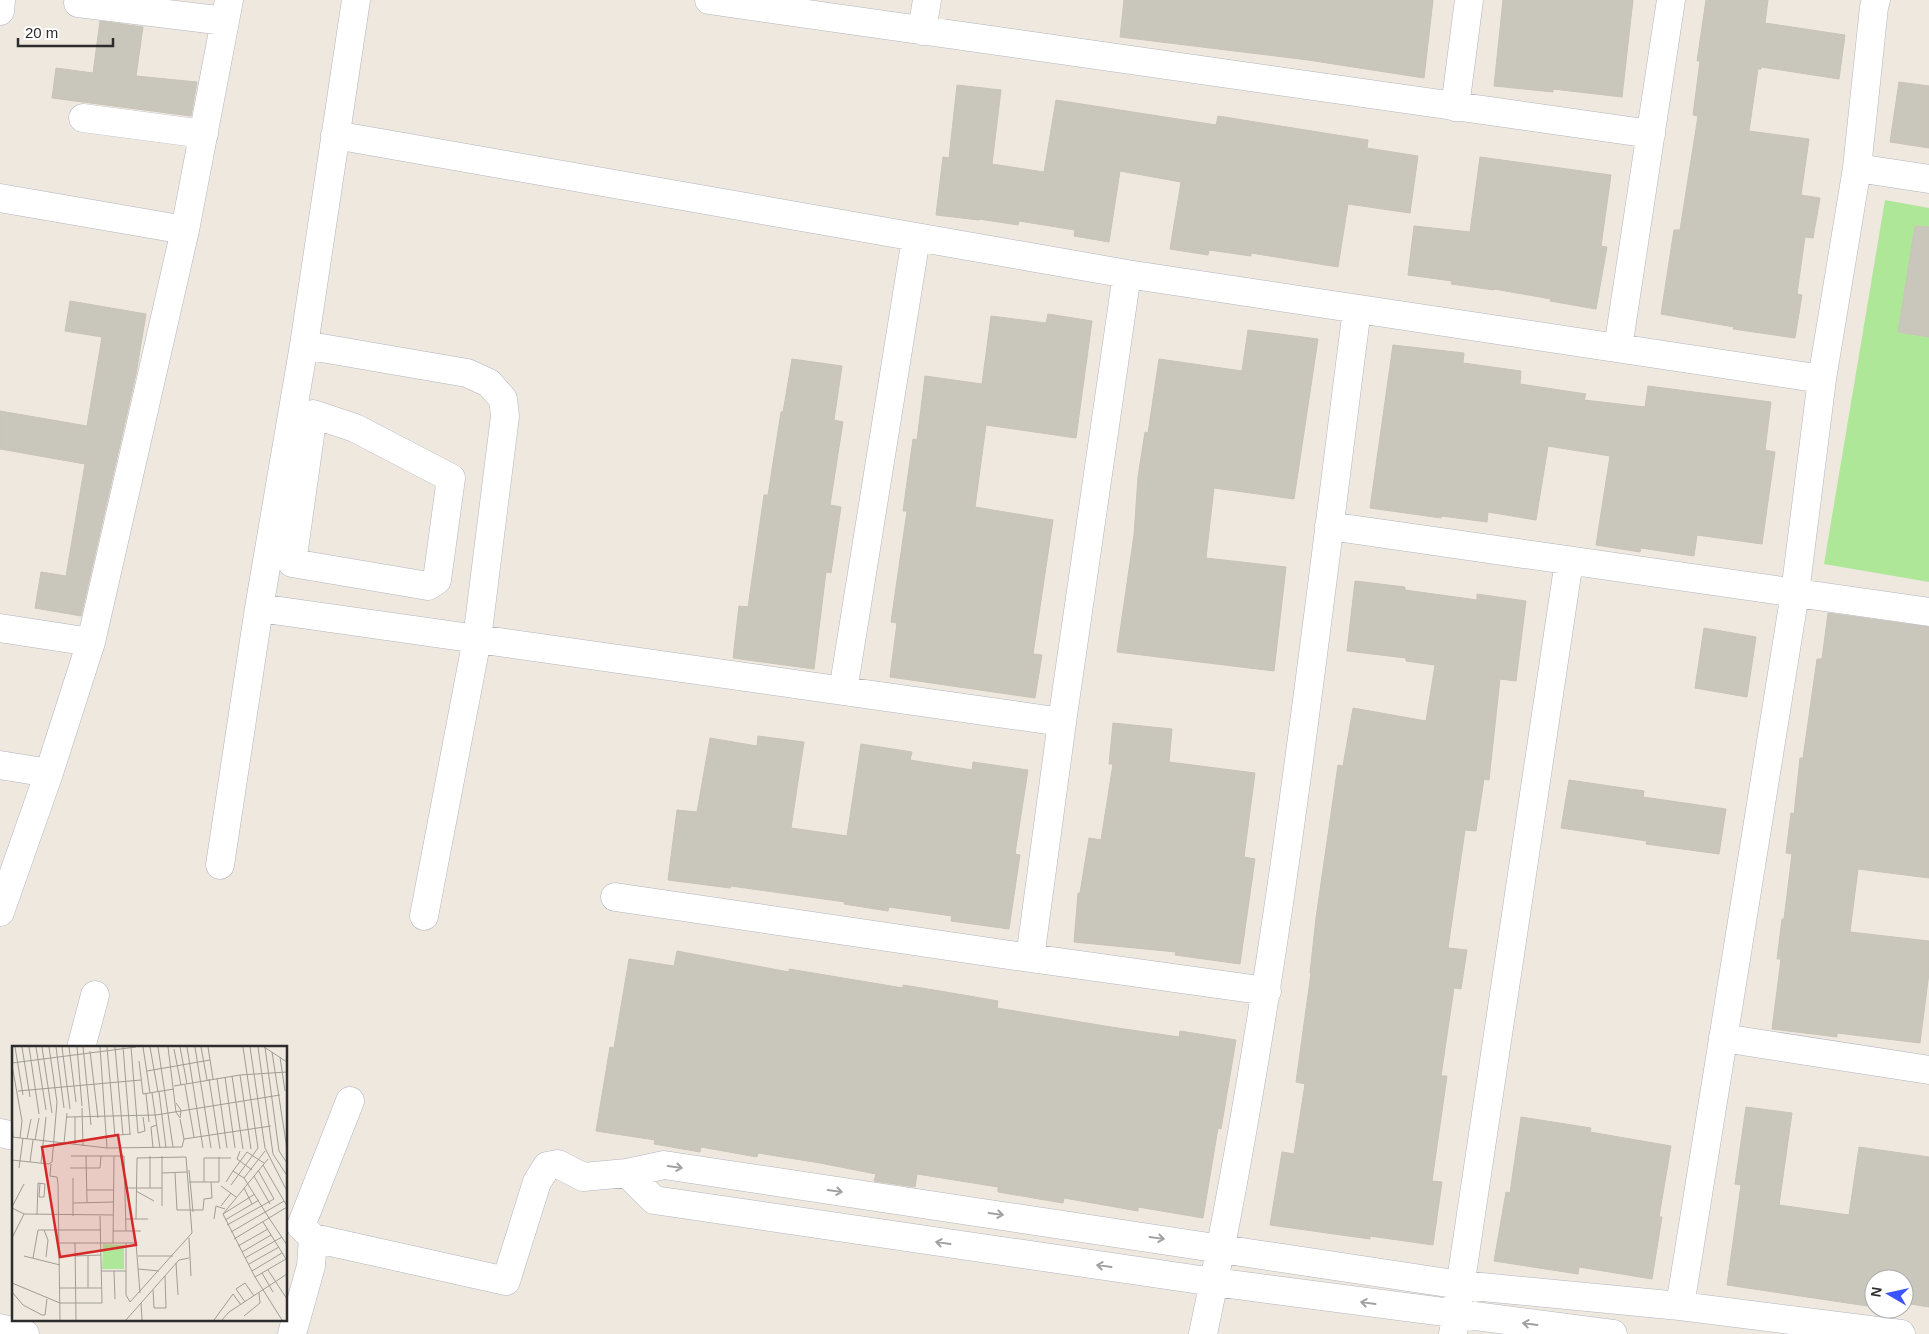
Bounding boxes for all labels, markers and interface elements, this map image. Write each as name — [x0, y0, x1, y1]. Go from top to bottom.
scale bar — [18, 15, 112, 47]
text: 20 m — [25, 24, 58, 41]
inset map — [12, 1046, 288, 1322]
one-way arrow — [666, 1162, 682, 1172]
one-way arrow — [827, 1186, 843, 1196]
one-way arrow — [988, 1210, 1004, 1220]
one-way arrow — [1148, 1233, 1164, 1243]
one-way arrow — [935, 1237, 951, 1247]
one-way arrow — [1096, 1261, 1112, 1271]
north arrow — [1864, 1269, 1914, 1319]
text: N — [1867, 1286, 1885, 1298]
one-way arrow — [1361, 1298, 1377, 1308]
one-way arrow — [1522, 1319, 1538, 1329]

